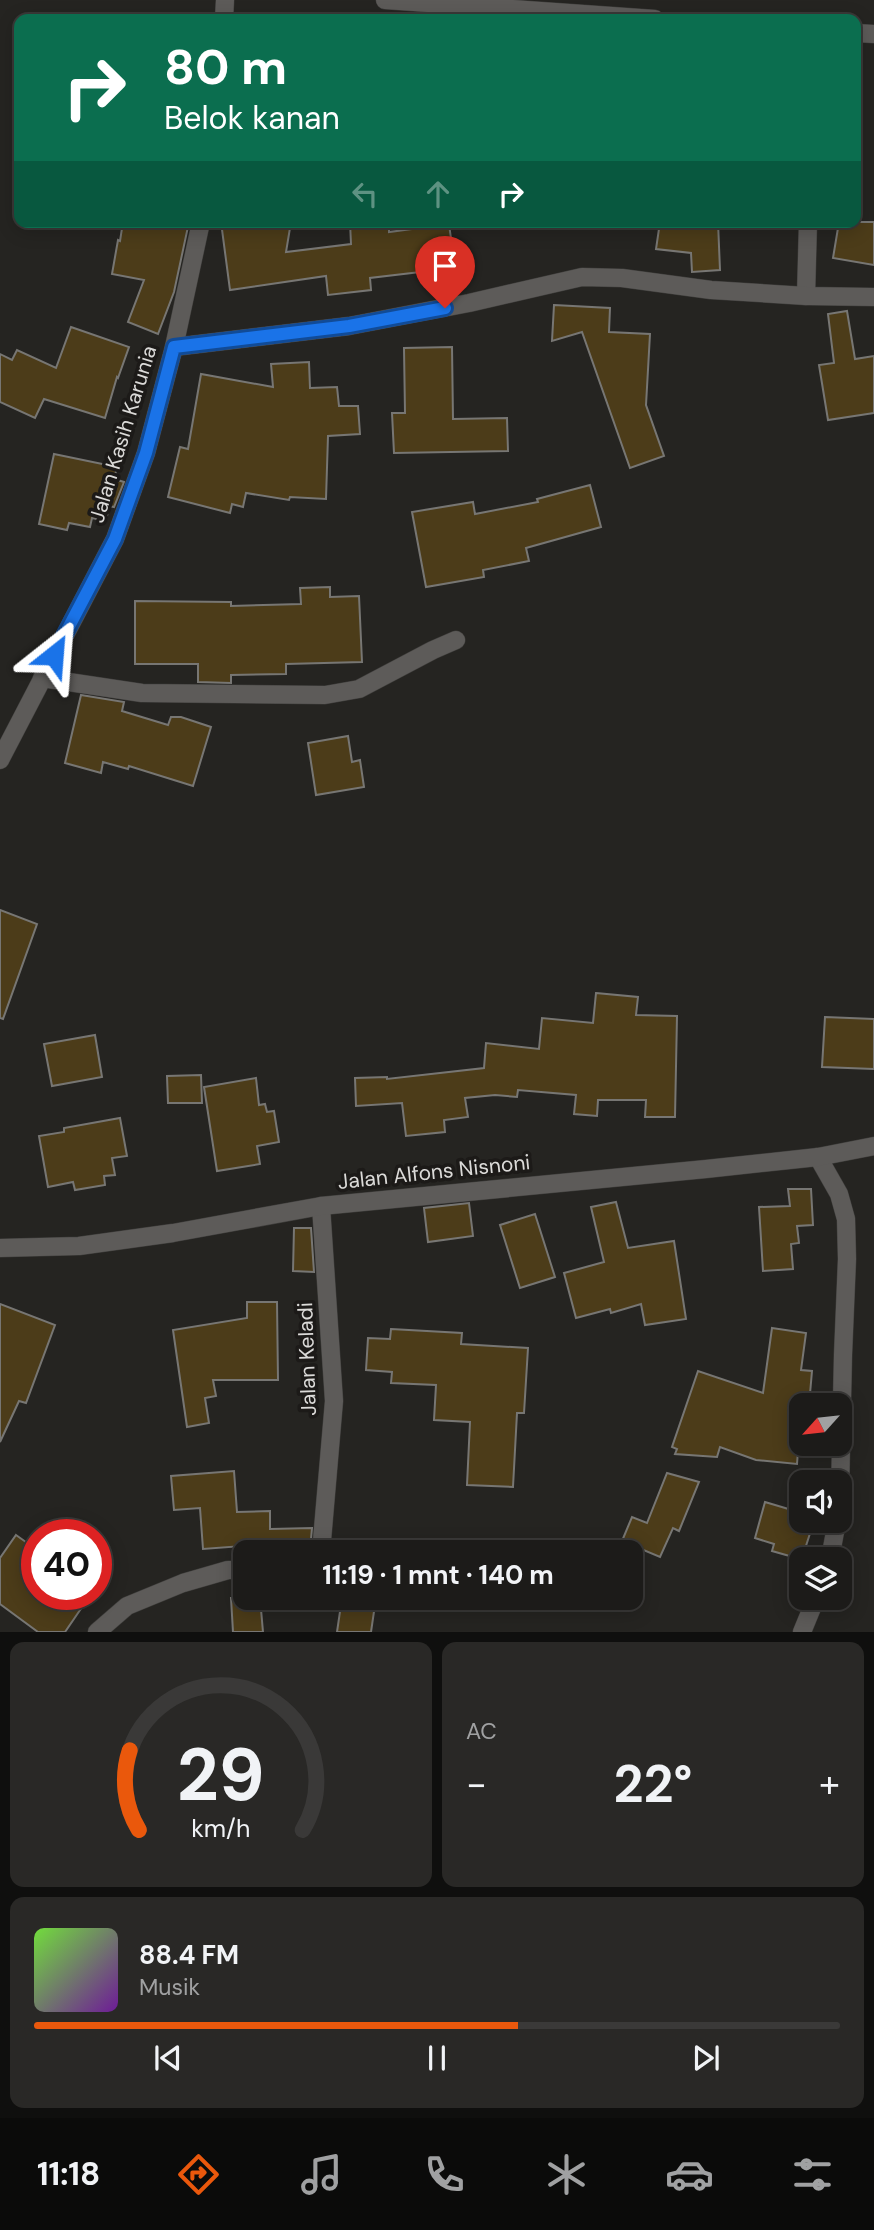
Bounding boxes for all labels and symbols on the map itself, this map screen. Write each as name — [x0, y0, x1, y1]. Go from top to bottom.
pin — [415, 236, 475, 308]
street label: Jalan Kasih Karunia — [83, 342, 163, 526]
position arrow — [17, 618, 91, 692]
street label: Jalan Alfons Nisnoni — [336, 1148, 532, 1196]
street label: Jalan Keladi — [291, 1302, 323, 1416]
north arrow — [789, 1393, 852, 1456]
speed limit sign: 40 — [21, 1519, 112, 1610]

